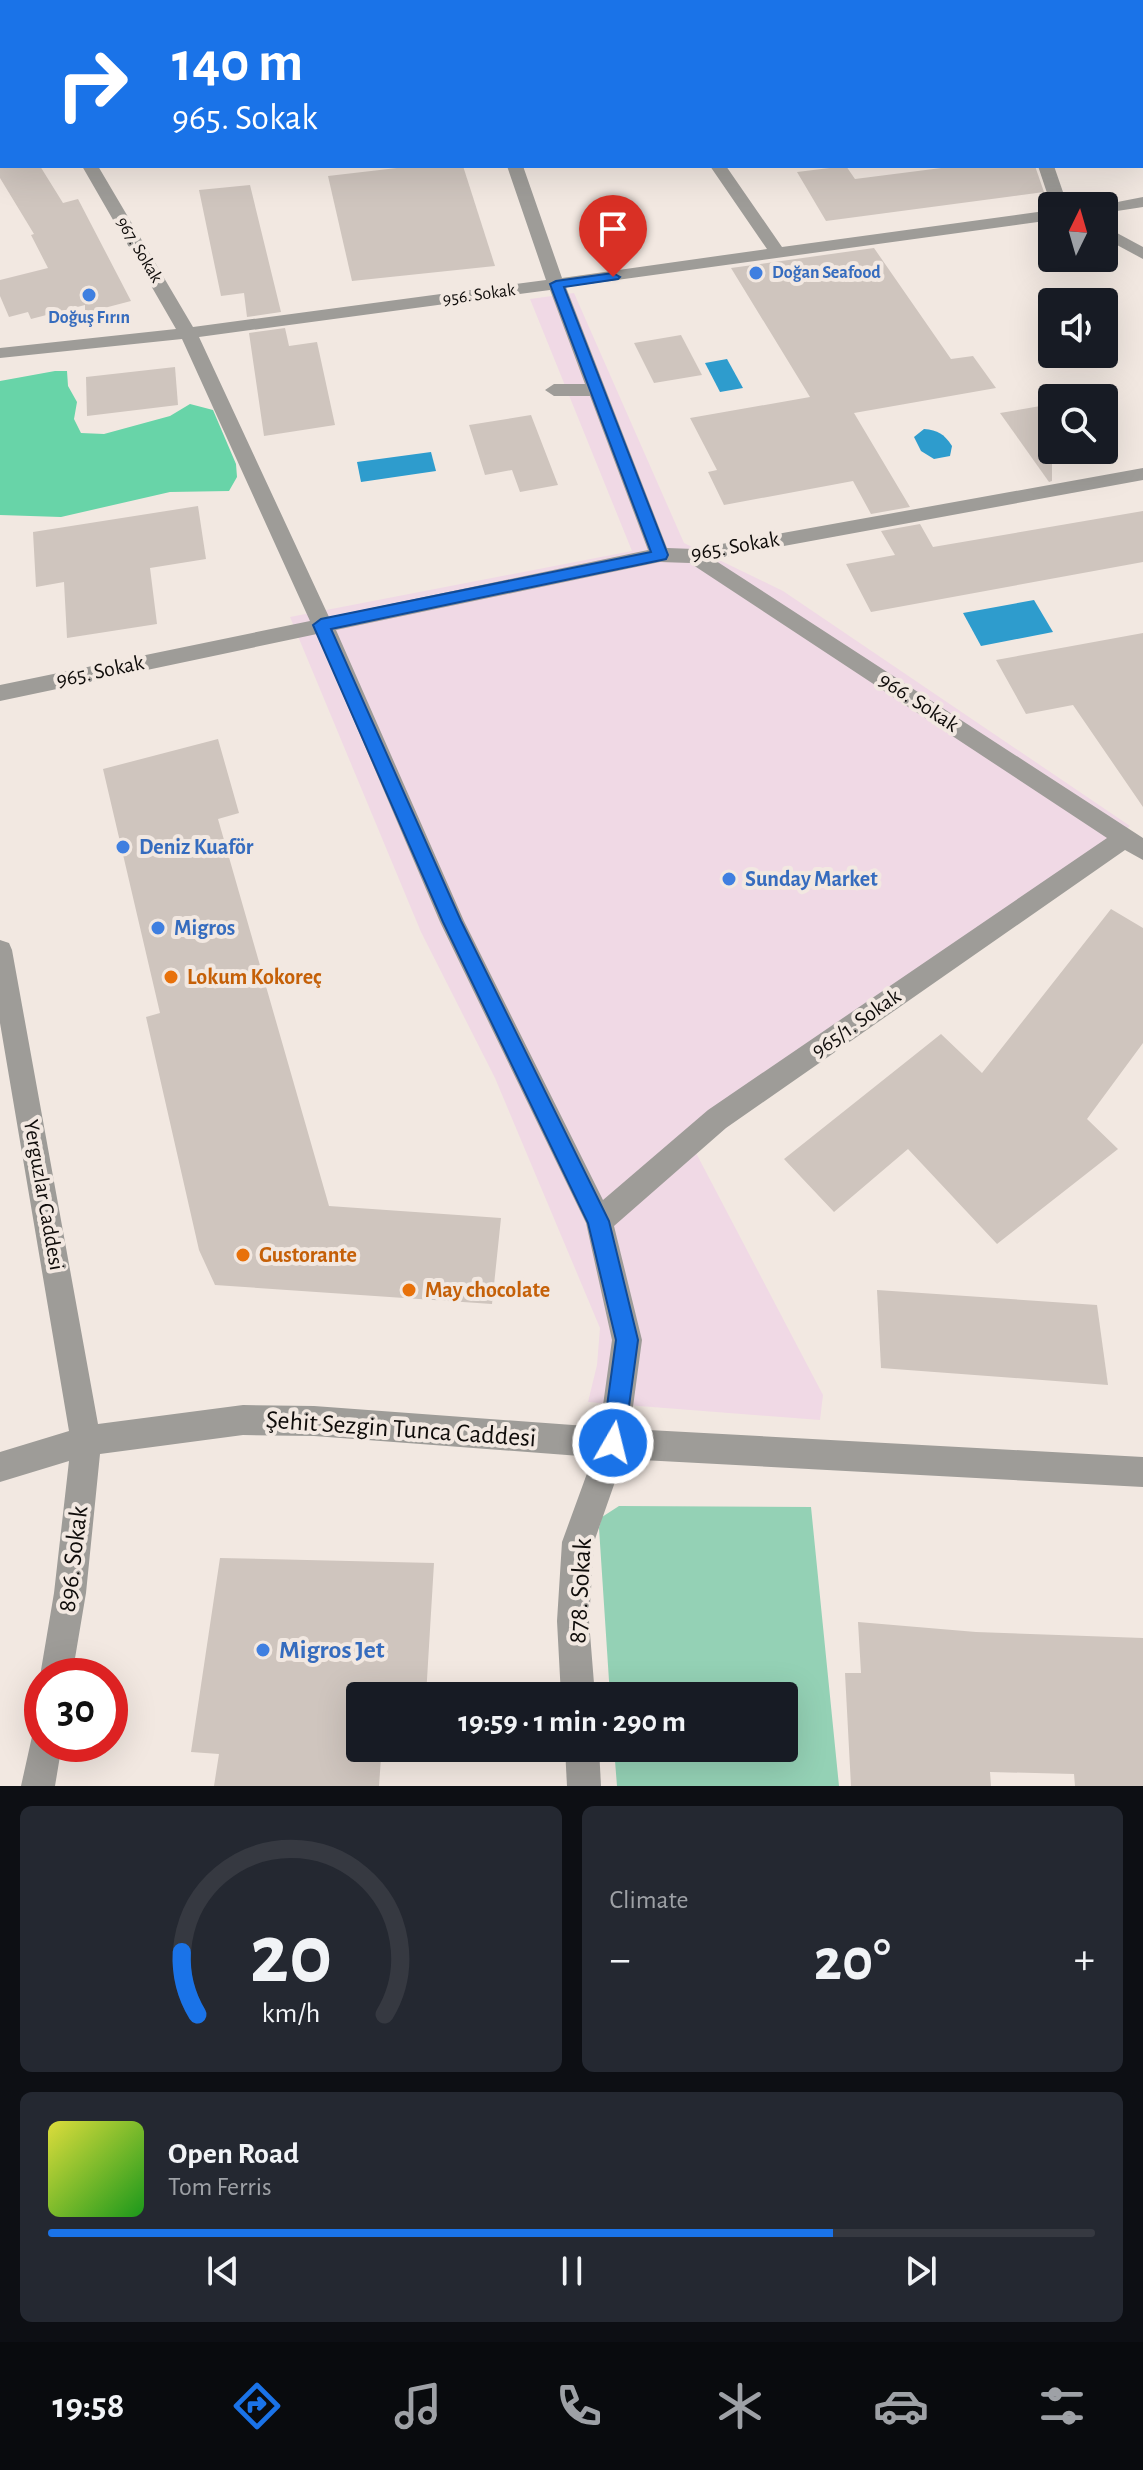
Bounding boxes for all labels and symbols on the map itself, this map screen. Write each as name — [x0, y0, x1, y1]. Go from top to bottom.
north arrow — [1038, 192, 1118, 272]
pin — [579, 195, 647, 277]
street label: 967. Sokak — [113, 214, 166, 287]
marker: Doğan Seafood — [747, 264, 765, 282]
place label: Doğan Seafood — [772, 264, 881, 282]
street label: 956. Sokak — [442, 281, 517, 309]
marker: Doğuş Fırın — [80, 286, 98, 304]
place label: Doğuş Fırın — [48, 309, 130, 327]
street label: 965. Sokak — [689, 527, 781, 565]
street label: 965. Sokak — [54, 651, 146, 691]
street label: 966. Sokak — [875, 668, 963, 736]
place label: Deniz Kuaför — [139, 836, 254, 858]
marker: Deniz Kuaför — [114, 838, 132, 856]
place label: Sunday Market — [745, 868, 878, 891]
marker: Sunday Market — [720, 870, 738, 888]
place label: Migros — [174, 917, 235, 939]
marker: Migros — [149, 919, 167, 937]
place label: Lokum Kokoreç — [187, 966, 322, 988]
marker: Lokum Kokoreç — [162, 968, 180, 986]
street label: 965/1. Sokak — [808, 984, 904, 1062]
street label: Yerguzlar Caddesi — [20, 1118, 68, 1272]
place label: Gustorante — [259, 1244, 357, 1266]
marker: Gustorante — [234, 1246, 252, 1264]
place label: May chocolate — [425, 1279, 550, 1302]
marker: May chocolate — [400, 1281, 418, 1299]
position arrow — [571, 1401, 655, 1485]
street label: Şehit Sezgin Tunca Caddesi — [265, 1407, 537, 1451]
street label: 896. Sokak — [54, 1504, 92, 1614]
street label: 878. Sokak — [564, 1538, 596, 1644]
place label: Migros Jet — [279, 1637, 385, 1663]
marker: Migros Jet — [254, 1641, 272, 1659]
speed limit sign: 30 — [24, 1658, 128, 1762]

